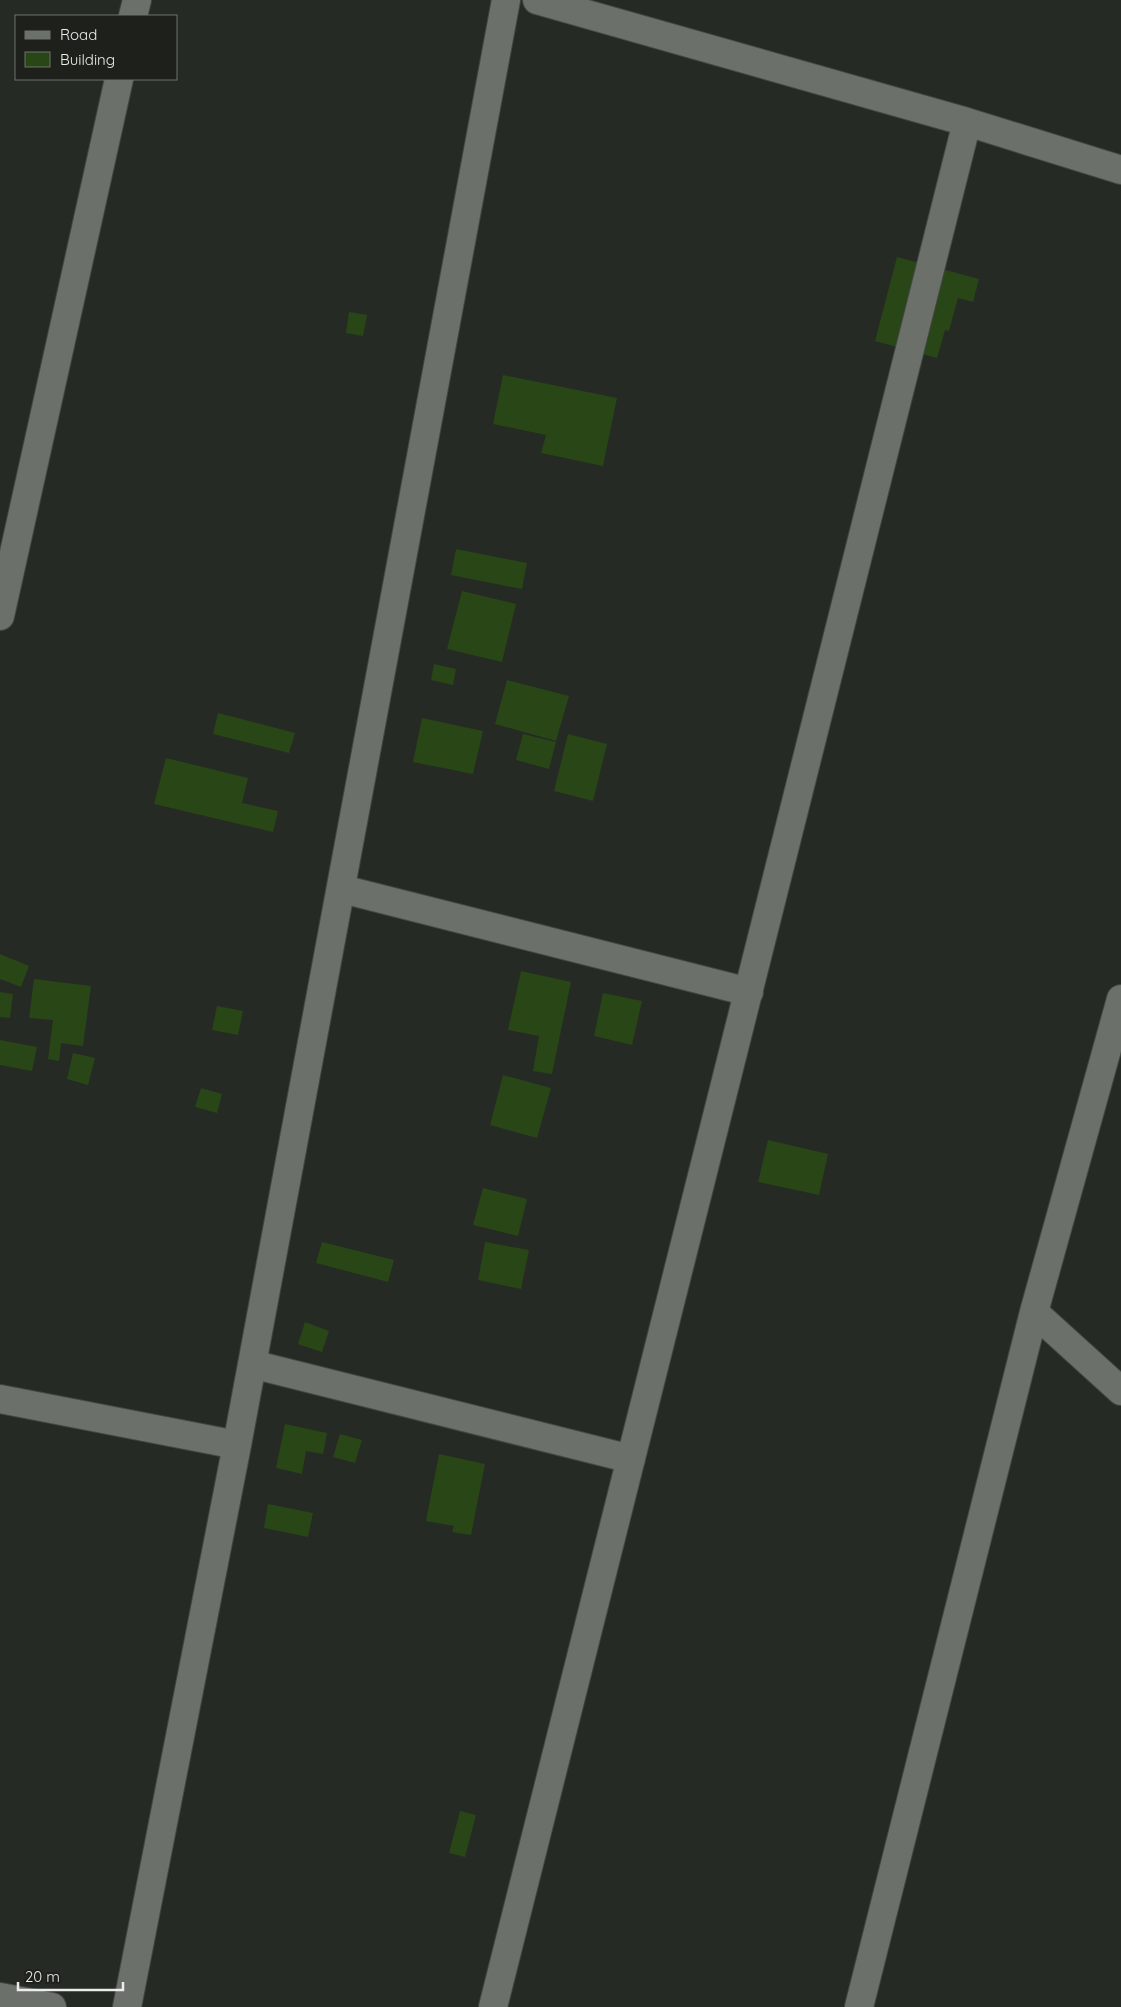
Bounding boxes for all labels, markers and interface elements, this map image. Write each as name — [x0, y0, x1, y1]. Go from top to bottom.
legend — [15, 15, 178, 80]
text: Road — [60, 25, 97, 44]
text: Building — [60, 50, 115, 69]
scale bar — [18, 1960, 122, 1992]
text: 20 m — [25, 1967, 60, 1986]

